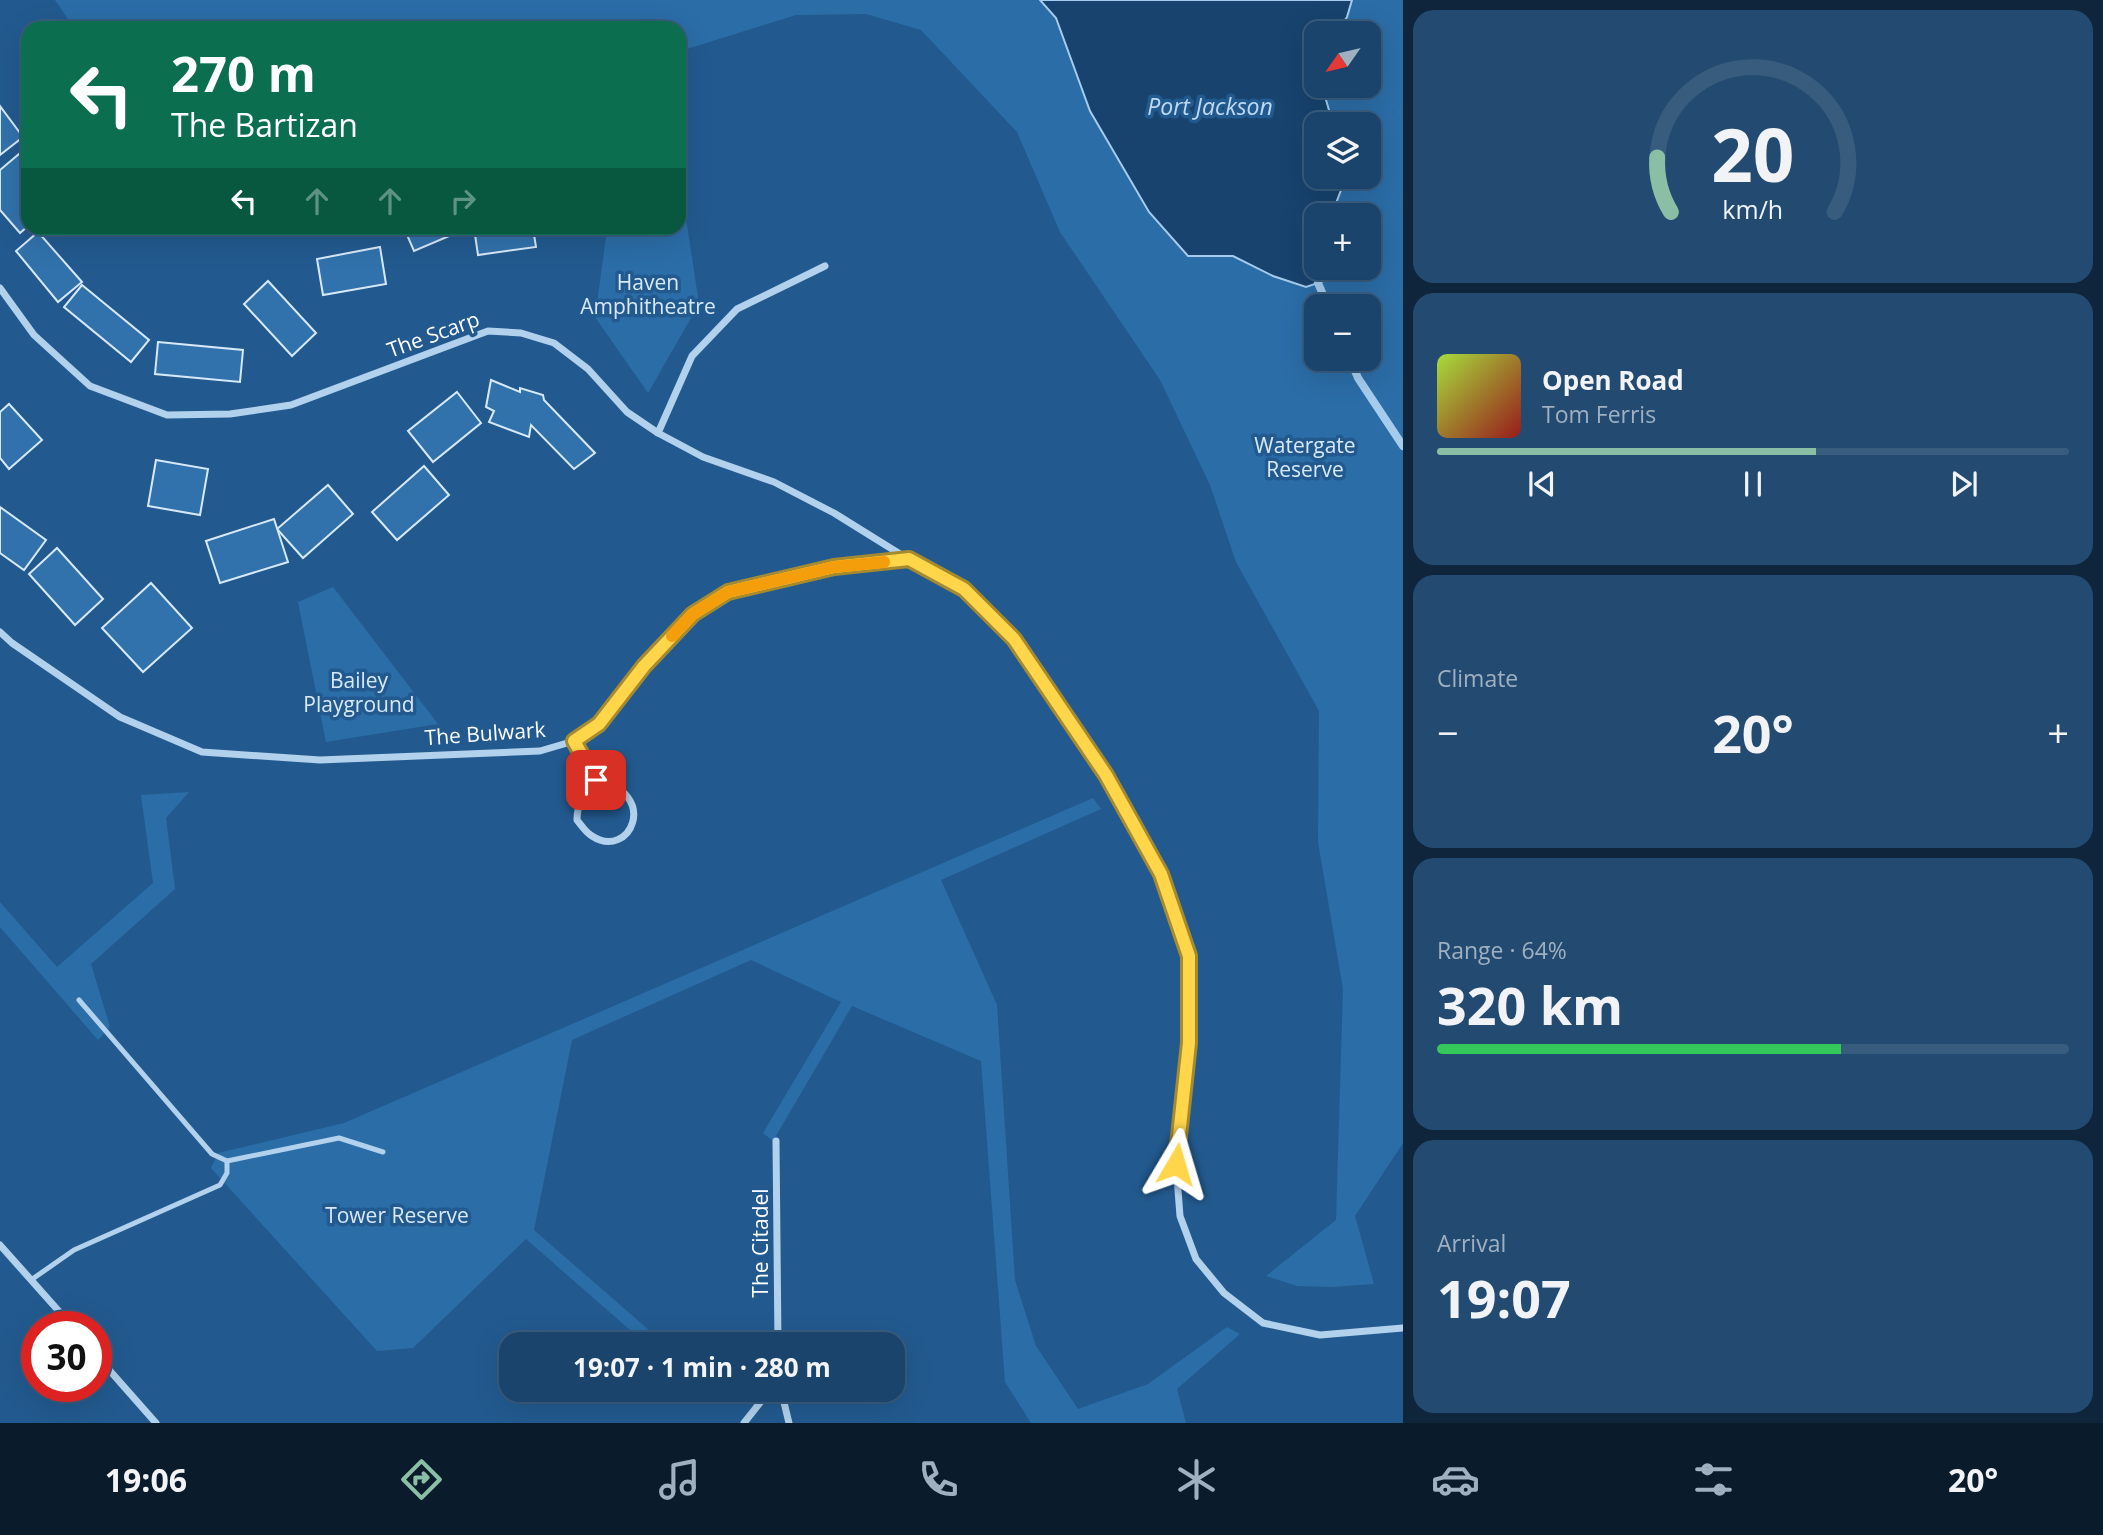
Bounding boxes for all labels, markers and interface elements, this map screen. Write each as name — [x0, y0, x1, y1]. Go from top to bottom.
north arrow — [1304, 21, 1381, 98]
map controls — [1304, 21, 1381, 371]
text: 270 m — [171, 40, 316, 106]
icon: left — [56, 49, 147, 140]
water label: Port Jackson — [1147, 90, 1273, 122]
text: The Bartizan — [171, 103, 358, 146]
text: 20 — [1711, 105, 1795, 204]
button: layers — [1304, 112, 1381, 189]
icon: left — [225, 182, 263, 220]
icon: ahead — [298, 182, 336, 220]
icon: ahead — [371, 182, 409, 220]
icon: right — [444, 182, 482, 220]
text: km/h — [1723, 192, 1783, 226]
button: + — [1304, 203, 1381, 280]
park label: Haven Amphitheatre — [580, 268, 716, 320]
button: − — [1304, 294, 1381, 371]
street label: The Scarp — [383, 304, 483, 364]
text: Open Road — [1542, 362, 1684, 398]
text: Tom Ferris — [1542, 398, 1656, 430]
park label: Watergate Reserve — [1254, 431, 1356, 483]
icon: previous — [1523, 465, 1561, 503]
icon: pause — [1734, 465, 1772, 503]
icon: next — [1945, 465, 1983, 503]
text: Climate — [1437, 662, 1518, 694]
park label: Bailey Playground — [303, 666, 415, 718]
text: 20° — [1712, 697, 1794, 768]
text: − — [1437, 706, 1459, 758]
text: + — [2047, 706, 2069, 758]
street label: The Bulwark — [424, 715, 546, 751]
pin — [566, 750, 626, 810]
icon: arrive — [577, 761, 615, 799]
text: Range · 64% — [1437, 934, 1567, 966]
text: 320 km — [1437, 969, 1623, 1040]
position arrow — [1139, 1127, 1213, 1201]
street label: The Citadel — [746, 1188, 774, 1298]
park label: Tower Reserve — [325, 1201, 469, 1229]
text: Arrival — [1437, 1227, 1506, 1259]
text: 19:07 — [1437, 1262, 1571, 1333]
speed limit sign: 30 — [21, 1311, 112, 1402]
text: 19:07 · 1 min · 280 m — [573, 1349, 831, 1385]
icon: directions — [397, 1455, 446, 1504]
icon: music — [655, 1455, 704, 1504]
icon: phone — [914, 1455, 963, 1504]
icon: climate — [1172, 1455, 1221, 1504]
icon: car — [1431, 1455, 1480, 1504]
icon: filters — [1689, 1455, 1738, 1504]
text: 19:06 — [105, 1458, 187, 1501]
text: 20° — [1948, 1458, 1998, 1501]

